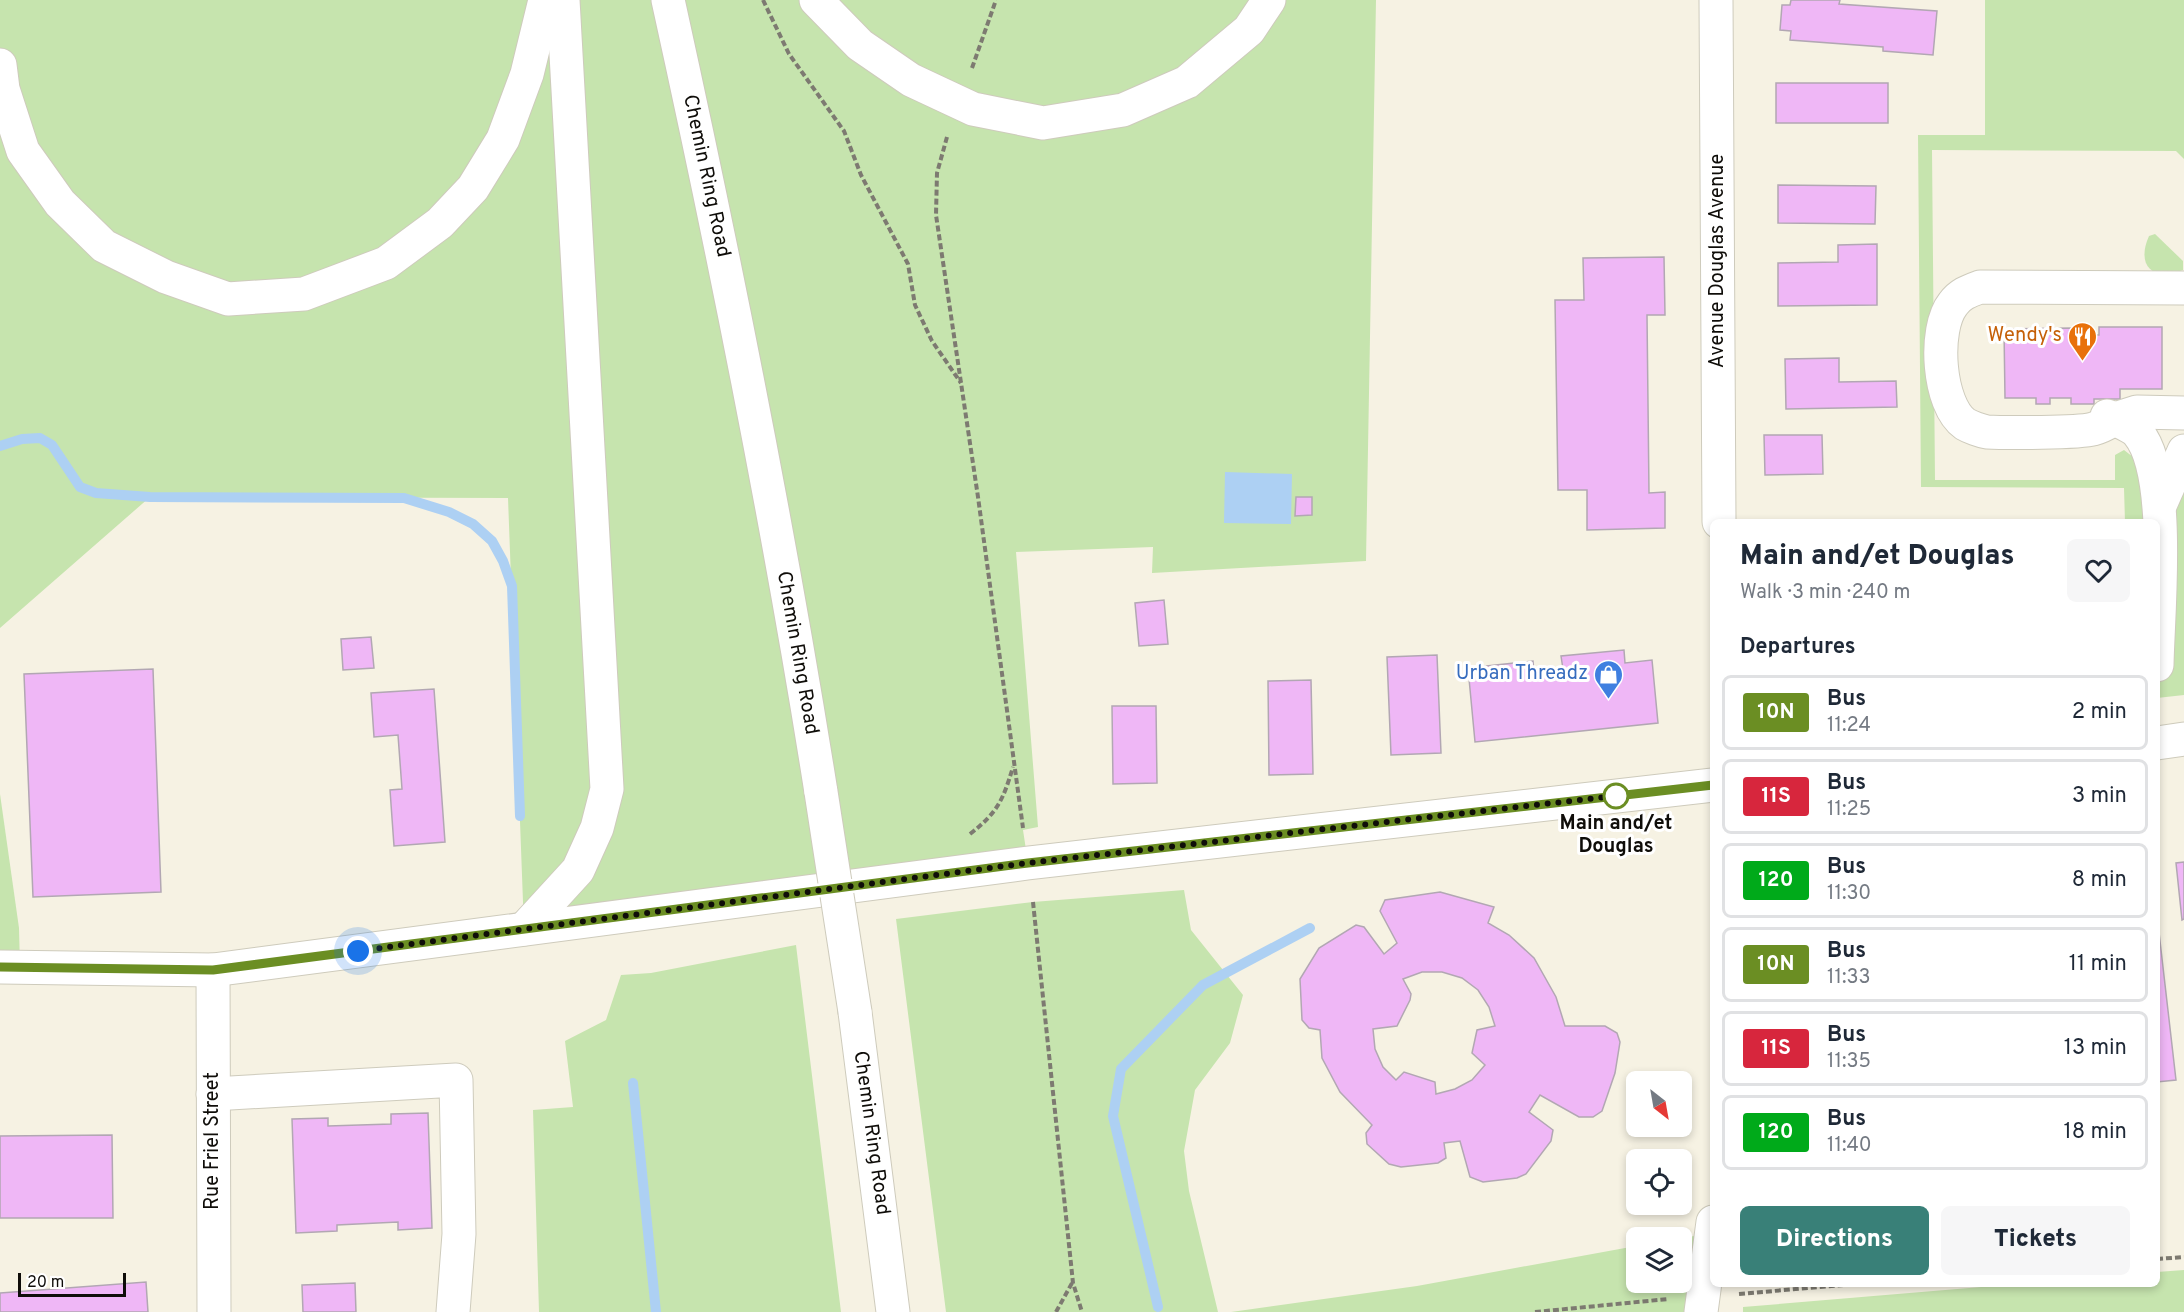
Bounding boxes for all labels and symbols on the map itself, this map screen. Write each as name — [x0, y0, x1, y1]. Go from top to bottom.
street label: Chemin Ring Road — [676, 92, 736, 260]
street label: Avenue Douglas Avenue — [1705, 154, 1731, 368]
restaurant icon: Wendy's — [2067, 320, 2099, 362]
place label: Wendy's — [1988, 323, 2062, 349]
street label: Chemin Ring Road — [770, 569, 824, 737]
shop icon: Urban Threadz — [1593, 658, 1625, 700]
place label: Urban Threadz — [1456, 661, 1588, 687]
marker: Main and/et Douglas — [1603, 783, 1629, 809]
place label: Main and/et Douglas — [1560, 811, 1673, 860]
your location — [343, 936, 373, 966]
street label: Chemin Ring Road — [847, 1049, 895, 1217]
north arrow — [1626, 1071, 1692, 1137]
street label: Rue Friel Street — [200, 1072, 226, 1210]
scale bar — [18, 1270, 126, 1298]

